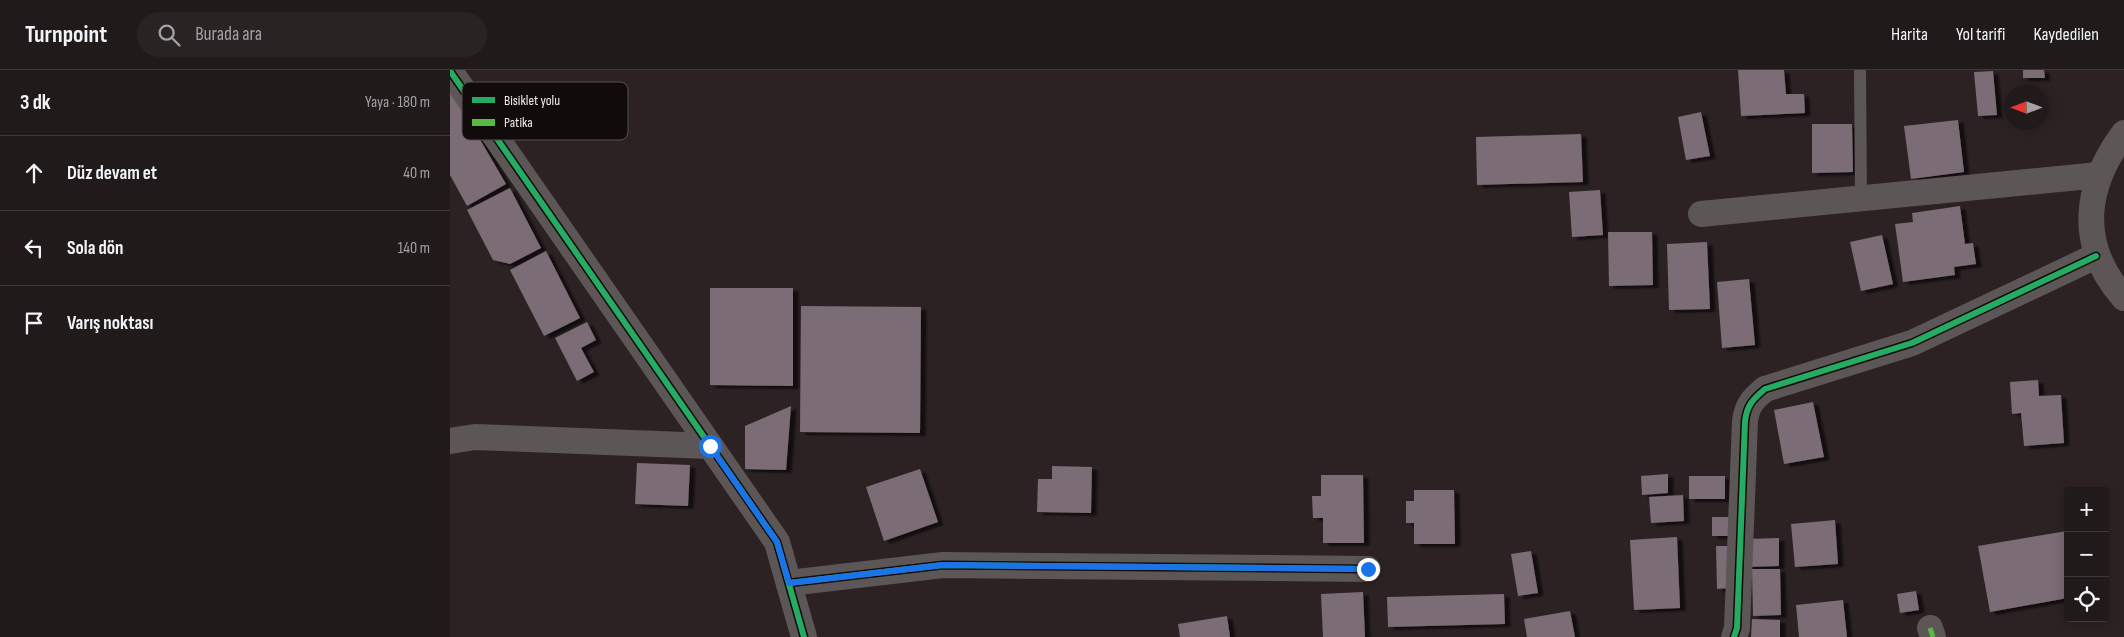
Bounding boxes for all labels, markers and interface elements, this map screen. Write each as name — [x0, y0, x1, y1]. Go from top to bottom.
search box — [137, 12, 487, 57]
text: Turnpoint — [25, 20, 107, 49]
icon: search — [155, 21, 183, 49]
text: Burada ara — [195, 23, 262, 46]
text: Harita — [1891, 24, 1928, 45]
text: Yol tarifi — [1956, 24, 2005, 45]
text: Kaydedilen — [2033, 24, 2099, 45]
legend — [462, 82, 628, 140]
north arrow — [2004, 85, 2049, 130]
text: 3 dk — [20, 90, 51, 115]
text: Bisiklet yolu — [504, 92, 560, 109]
text: Yaya · 180 m — [365, 93, 430, 112]
text: Patika — [504, 114, 533, 131]
icon: ahead — [20, 159, 48, 187]
text: Düz devam et — [67, 162, 157, 185]
text: 40 m — [403, 164, 430, 183]
icon: left — [20, 234, 48, 262]
text: Sola dön — [67, 237, 123, 260]
text: 140 m — [398, 239, 430, 258]
icon: arrive — [20, 309, 48, 337]
text: Varış noktası — [67, 312, 153, 335]
route start — [699, 435, 722, 458]
map controls — [2064, 487, 2109, 622]
button: + — [2064, 487, 2109, 532]
button: − — [2064, 532, 2109, 577]
route end — [1357, 558, 1380, 581]
button: locate — [2064, 577, 2109, 622]

